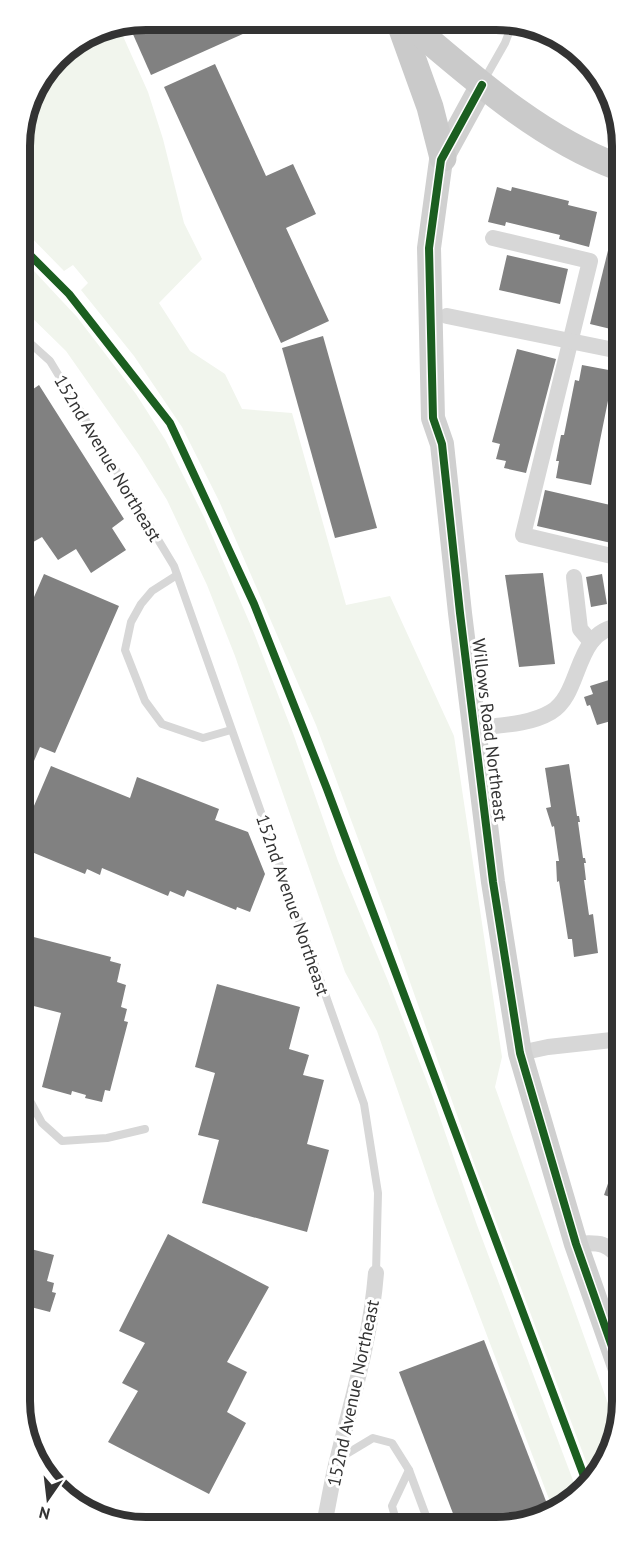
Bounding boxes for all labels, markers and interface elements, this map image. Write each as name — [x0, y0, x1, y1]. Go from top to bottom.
street label: 152nd Avenue Northeast — [49, 370, 167, 546]
street label: Willows Road Northeast — [467, 637, 513, 823]
street label: 152nd Avenue Northeast — [251, 811, 335, 999]
street label: 152nd Avenue Northeast — [322, 1298, 384, 1488]
north arrow — [18, 1469, 78, 1529]
text: N — [37, 1503, 52, 1525]

